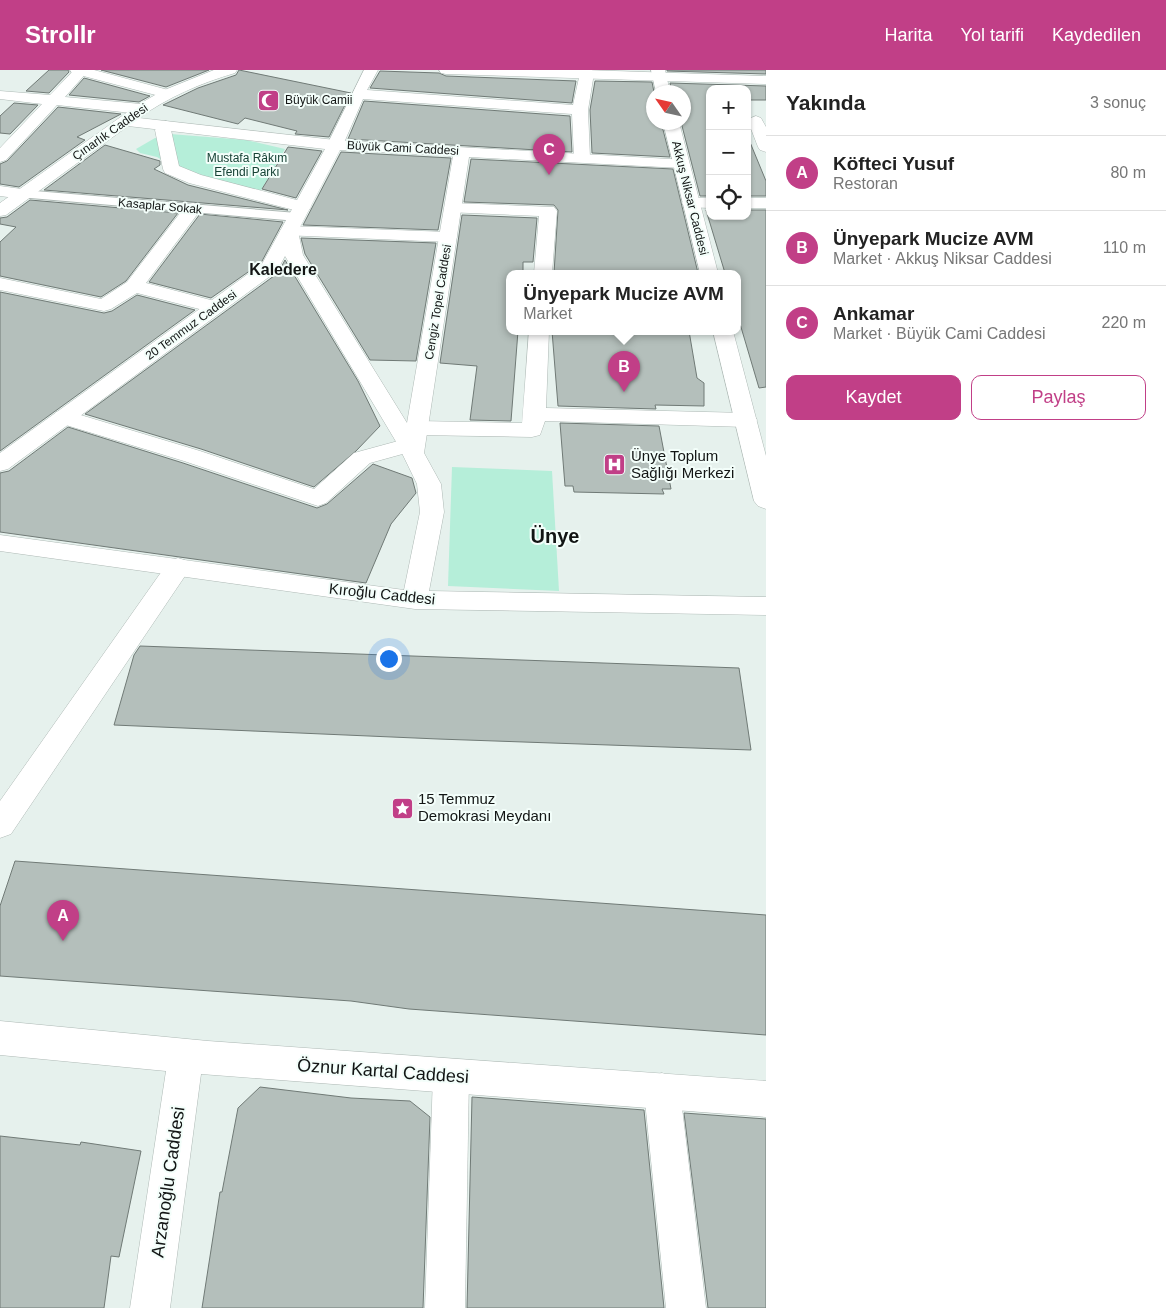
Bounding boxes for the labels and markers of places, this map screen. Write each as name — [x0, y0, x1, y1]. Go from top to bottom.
mosque icon: Büyük Camii — [257, 88, 281, 112]
place label: Büyük Camii — [285, 93, 352, 107]
pin: C — [533, 134, 565, 175]
pin: B — [608, 351, 640, 392]
place label: Ünye Toplum Sağlığı Merkezi — [631, 447, 734, 481]
hospital icon: Ünye Toplum Sağlığı Merkezi — [603, 453, 627, 477]
place label: 15 Temmuz Demokrasi Meydanı — [418, 790, 551, 824]
place icon: 15 Temmuz Demokrasi Meydanı — [390, 796, 414, 820]
pin: A — [47, 900, 79, 941]

